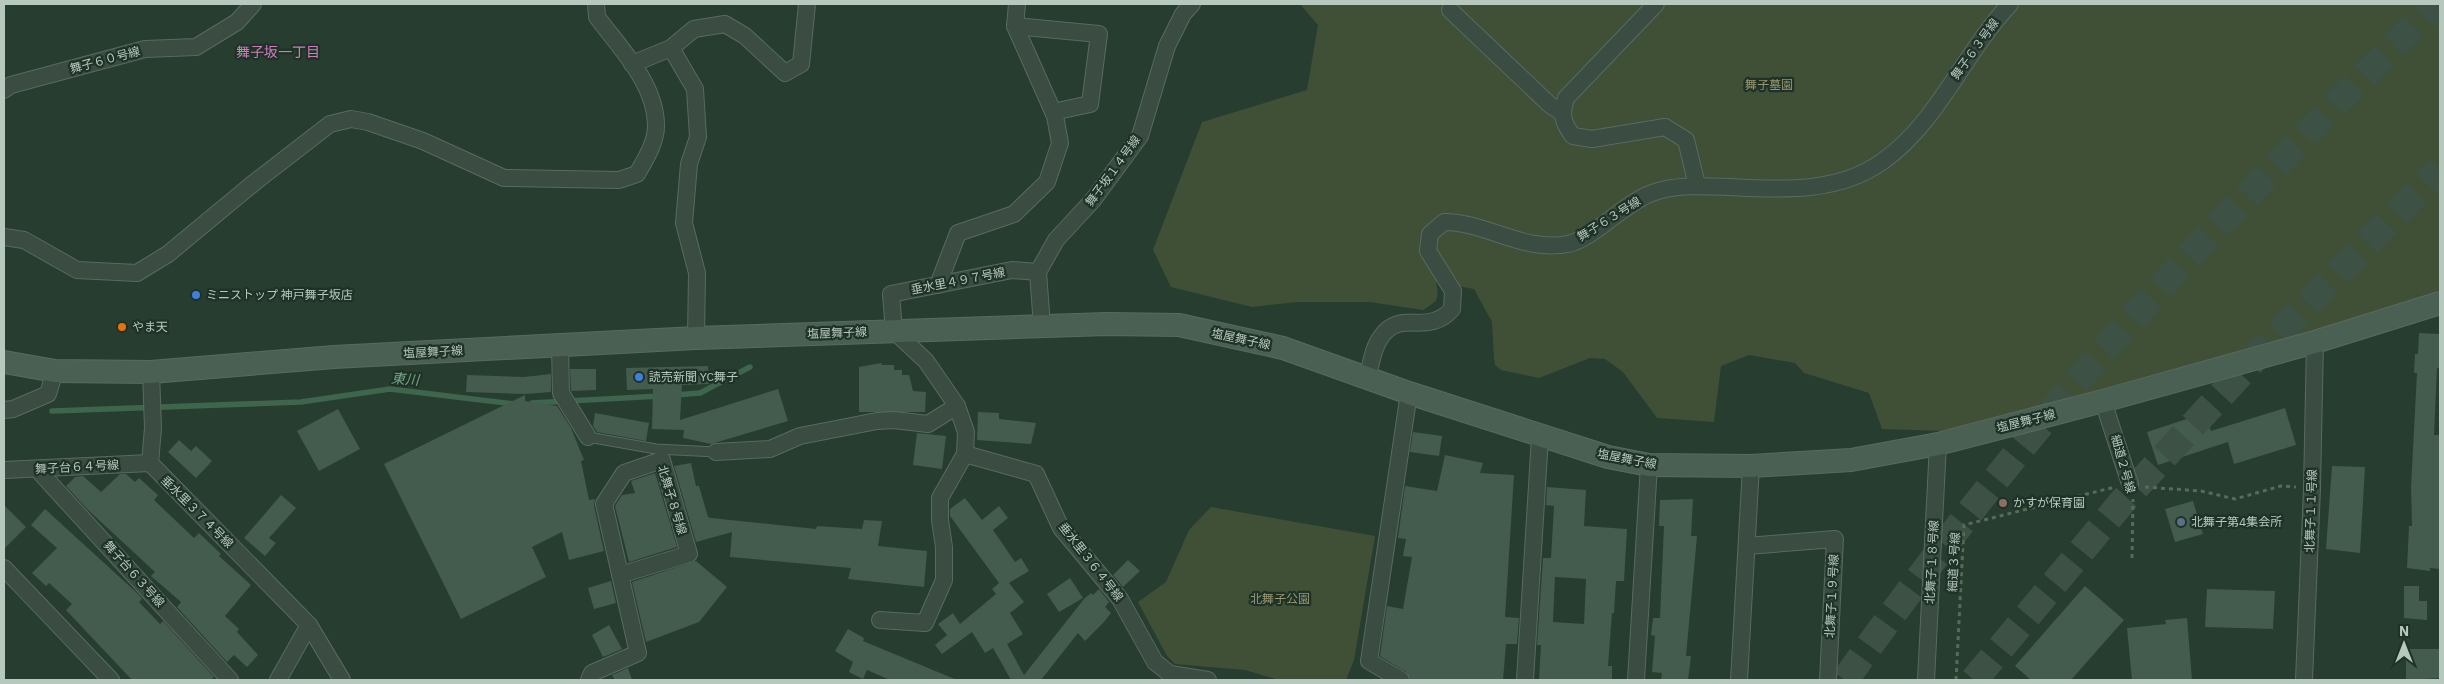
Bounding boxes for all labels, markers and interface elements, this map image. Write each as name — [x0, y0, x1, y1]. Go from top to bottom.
street label: 舞子６３号線 — [1947, 15, 2002, 82]
street label: 舞子６０号線 — [68, 43, 142, 76]
district label: 舞子坂一丁目 — [236, 43, 320, 61]
park label: 舞子墓園 — [1745, 77, 1793, 92]
street label: 舞子坂１４号線 — [1082, 132, 1143, 209]
street label: 舞子６３号線 — [1574, 193, 1643, 244]
street label: 垂水里４９７号線 — [909, 264, 1006, 297]
place label: ミニストップ 神戸舞子坂店 — [206, 287, 353, 302]
marker: ミニストップ 神戸舞子坂店 — [190, 289, 202, 301]
place label: やま天 — [132, 319, 168, 334]
marker: やま天 — [116, 321, 128, 333]
street label: 塩屋舞子線 — [807, 324, 867, 341]
street label: 塩屋舞子線 — [1210, 325, 1272, 352]
street label: 塩屋舞子線 — [403, 342, 463, 361]
water label: 東川 — [390, 369, 422, 389]
place label: 読売新聞 YC舞子 — [649, 369, 738, 384]
marker: 読売新聞 YC舞子 — [633, 371, 645, 383]
street label: 塩屋舞子線 — [1995, 406, 2057, 435]
street label: 細道２号線 — [2108, 433, 2139, 495]
street label: 塩屋舞子線 — [1596, 445, 1658, 472]
street label: 舞子台６４号線 — [35, 457, 119, 476]
street label: 北舞子８号線 — [655, 463, 690, 536]
street label: 北舞子１１号線 — [2302, 469, 2319, 553]
street label: 垂水里３７４号線 — [158, 472, 237, 551]
place label: かすが保育園 — [2013, 495, 2085, 510]
marker: かすが保育園 — [1997, 497, 2009, 509]
place label: 北舞子第4集会所 — [2191, 514, 2282, 529]
marker: 北舞子第4集会所 — [2175, 516, 2187, 528]
street label: 垂水里３６４号線 — [1056, 519, 1127, 604]
street label: 北舞子１８号線 — [1922, 520, 1941, 604]
street label: 細道３号線 — [1944, 532, 1963, 592]
street label: 舞子台６３号線 — [101, 537, 168, 610]
street label: 北舞子１９号線 — [1822, 554, 1841, 638]
park label: 北舞子公園 — [1250, 591, 1310, 606]
north arrow — [2379, 619, 2429, 669]
text: N — [2399, 622, 2409, 640]

